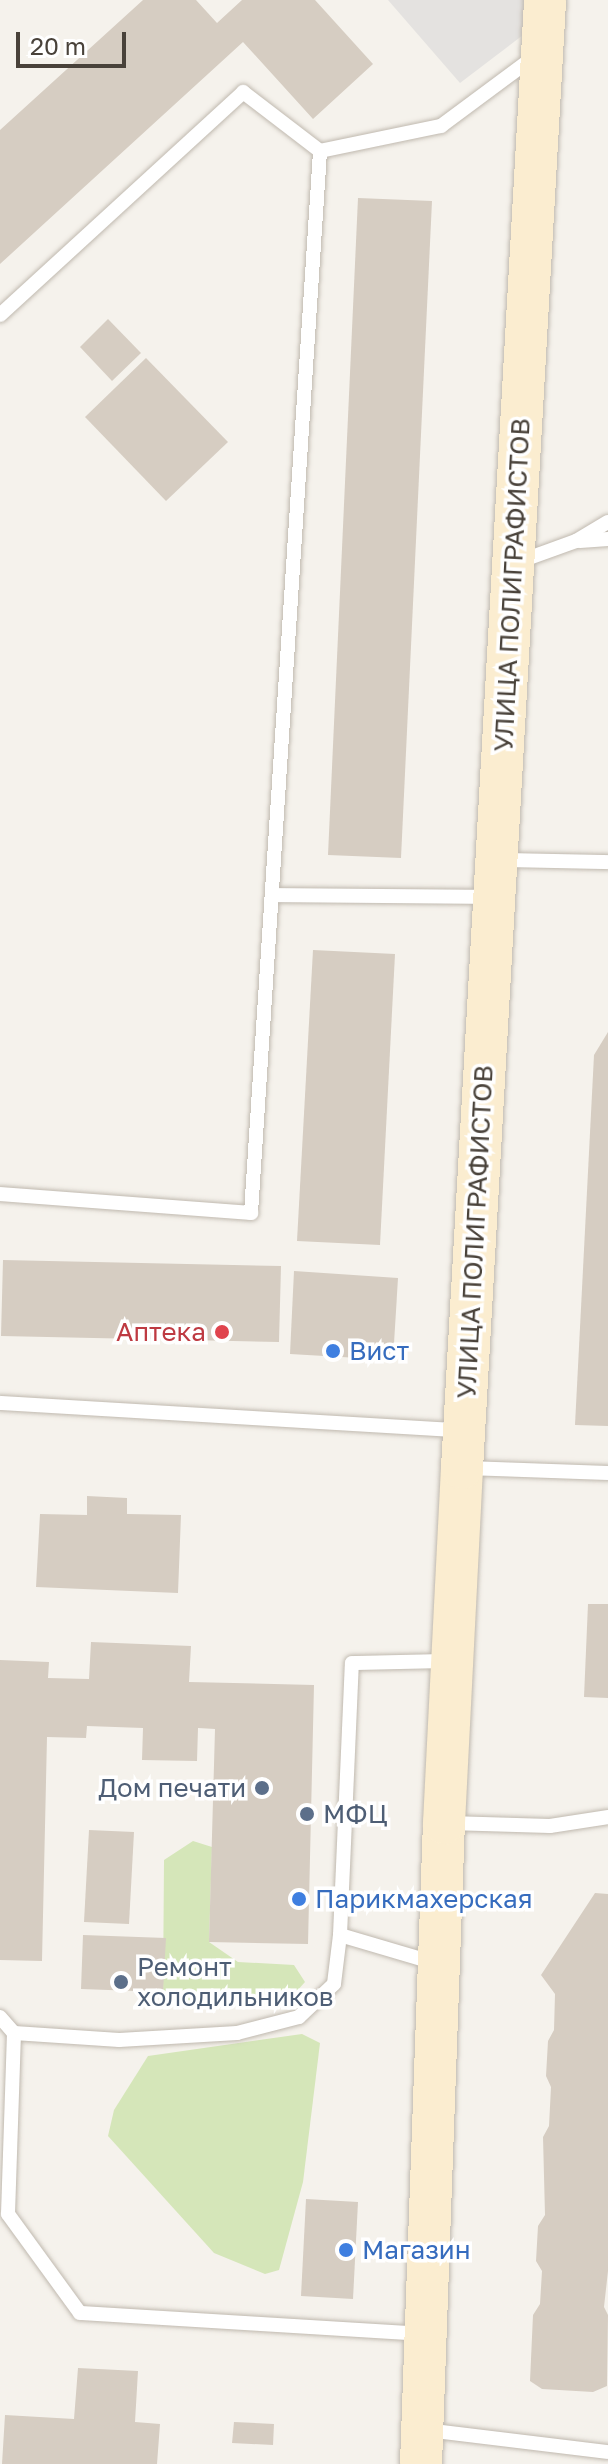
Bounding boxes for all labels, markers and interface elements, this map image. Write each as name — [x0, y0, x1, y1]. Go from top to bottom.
scale bar — [20, 16, 130, 66]
text: 20 m — [30, 31, 86, 60]
street label: УЛИЦА ПОЛИГРАФИСТОВ — [488, 417, 536, 753]
street label: УЛИЦА ПОЛИГРАФИСТОВ — [451, 1064, 499, 1400]
place label: Аптека — [116, 1316, 206, 1348]
marker: Аптека — [213, 1323, 231, 1341]
place label: Вист — [349, 1335, 409, 1367]
marker: Вист — [324, 1342, 342, 1360]
place label: Дом печати — [98, 1772, 246, 1804]
marker: Дом печати — [253, 1779, 271, 1797]
place label: МФЦ — [323, 1798, 388, 1830]
marker: МФЦ — [298, 1805, 316, 1823]
place label: Парикмахерская — [315, 1883, 533, 1915]
marker: Парикмахерская — [290, 1890, 308, 1908]
place label: Ремонт холодильников — [137, 1951, 334, 2012]
marker: Ремонт холодильников — [112, 1973, 130, 1991]
place label: Магазин — [362, 2234, 471, 2266]
marker: Магазин — [337, 2241, 355, 2259]

